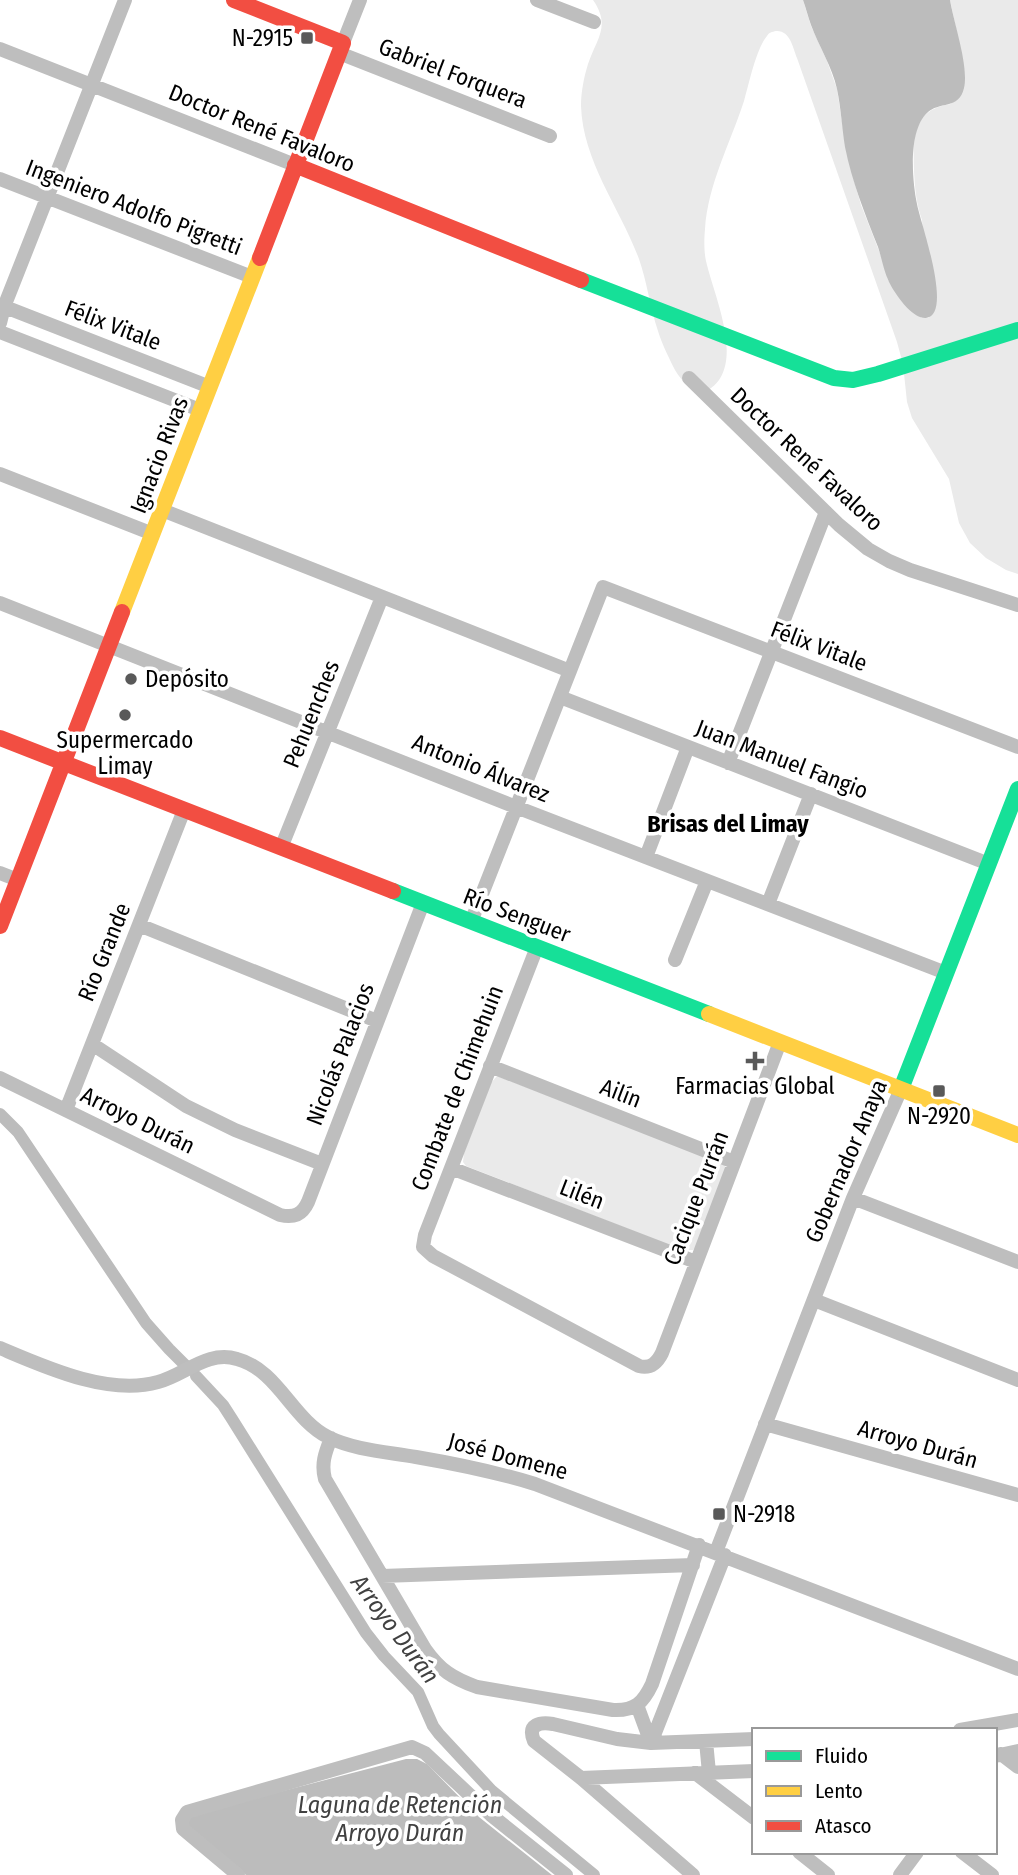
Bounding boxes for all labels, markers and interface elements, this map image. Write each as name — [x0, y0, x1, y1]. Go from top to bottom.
place label: N-2915 — [232, 24, 293, 52]
marker: N-2915 — [299, 30, 315, 46]
street label: Gabriel Forquera — [375, 32, 531, 114]
street label: Doctor René Favaloro — [165, 78, 359, 178]
street label: Ingeniero Adolfo Pigretti — [22, 153, 246, 261]
street label: Félix Vitale — [61, 294, 165, 356]
street label: Doctor René Favaloro — [725, 381, 889, 537]
street label: Ignacio Rivas — [124, 393, 194, 517]
street label: Félix Vitale — [767, 615, 871, 677]
street label: Pehuenches — [277, 656, 345, 772]
place label: Depósito — [145, 665, 229, 693]
marker: Depósito — [123, 671, 139, 687]
marker: Supermercado Limay — [117, 707, 133, 723]
street label: Juan Manuel Fangio — [692, 713, 872, 805]
place label: Supermercado Limay — [57, 726, 193, 780]
street label: Antonio Álvarez — [408, 727, 554, 808]
district label: Brisas del Limay — [647, 810, 809, 838]
street label: Río Senguer — [459, 882, 575, 948]
street label: Río Grande — [72, 899, 136, 1005]
street label: Nicolás Palacios — [300, 979, 380, 1129]
street label: Combate de Chimehuin — [405, 981, 509, 1195]
marker: Farmacias Global — [747, 1053, 763, 1069]
street label: Ailín — [596, 1072, 646, 1114]
place label: Farmacias Global — [675, 1072, 835, 1100]
street label: Gobernador Anaya — [799, 1075, 893, 1247]
street label: Arroyo Durán — [76, 1080, 200, 1160]
marker: N-2920 — [931, 1083, 947, 1099]
place label: N-2920 — [907, 1102, 971, 1130]
street label: Cacique Purrán — [658, 1127, 734, 1269]
street label: Lilén — [556, 1173, 608, 1215]
street label: Arroyo Durán — [855, 1414, 981, 1474]
street label: José Domene — [445, 1427, 571, 1485]
place label: N-2918 — [733, 1500, 795, 1528]
marker: N-2918 — [711, 1506, 727, 1522]
water label: Arroyo Durán — [344, 1568, 445, 1689]
legend — [752, 1728, 997, 1854]
text: Fluido — [815, 1743, 868, 1769]
text: Lento — [815, 1778, 863, 1804]
water label: Laguna de Retención Arroyo Durán — [298, 1791, 502, 1847]
text: Atasco — [815, 1813, 872, 1839]

